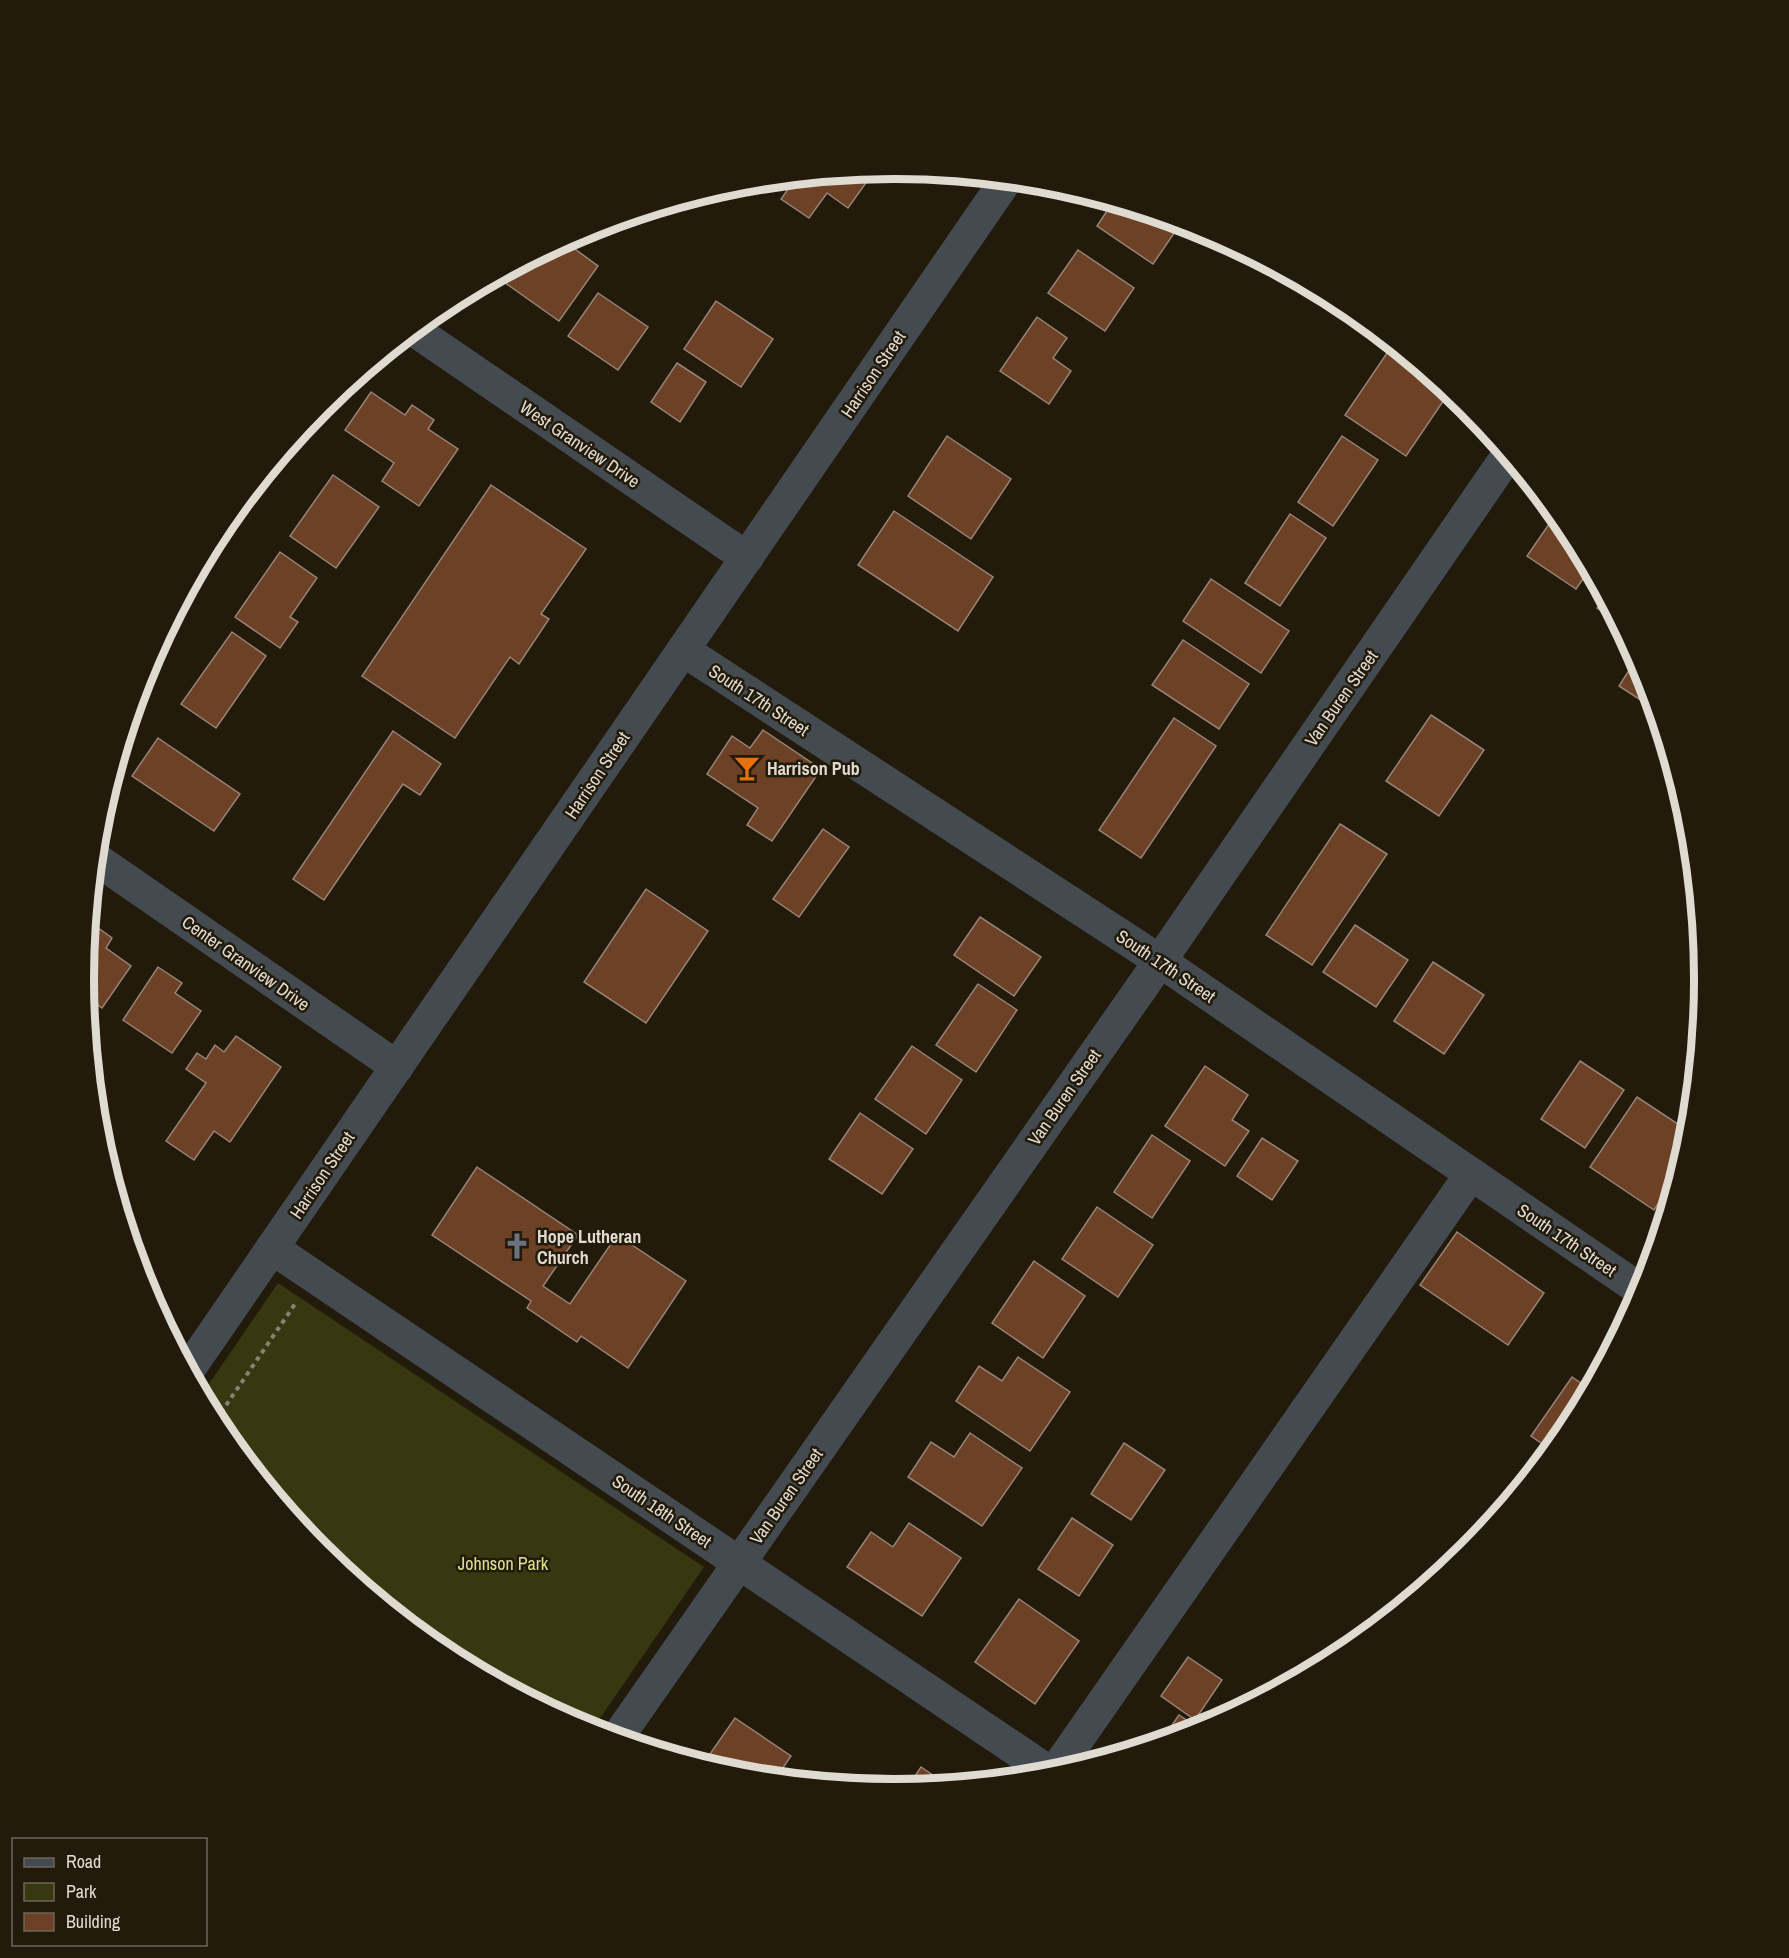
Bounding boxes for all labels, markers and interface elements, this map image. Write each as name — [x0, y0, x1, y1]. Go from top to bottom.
street label: Harrison Street — [835, 326, 911, 422]
street label: West Granview Drive — [515, 394, 645, 494]
street label: Van Buren Street — [1299, 645, 1383, 751]
street label: South 17th Street — [704, 658, 814, 742]
street label: Harrison Street — [559, 727, 635, 823]
bar icon: Harrison Pub — [732, 753, 762, 783]
place label: Harrison Pub — [767, 756, 860, 781]
street label: Center Granview Drive — [177, 909, 315, 1017]
street label: South 17th Street — [1111, 924, 1221, 1008]
street label: Van Buren Street — [1022, 1044, 1106, 1150]
street label: Harrison Street — [284, 1127, 360, 1223]
street label: South 17th Street — [1512, 1198, 1622, 1282]
place label: Hope Lutheran Church — [537, 1224, 641, 1270]
church icon: Hope Lutheran Church — [502, 1231, 532, 1261]
street label: Van Buren Street — [744, 1443, 828, 1549]
street label: South 18th Street — [607, 1469, 717, 1553]
park label: Johnson Park — [458, 1551, 549, 1576]
legend — [12, 1838, 207, 1946]
text: Road — [66, 1849, 101, 1874]
text: Park — [66, 1879, 97, 1904]
text: Building — [66, 1909, 121, 1934]

